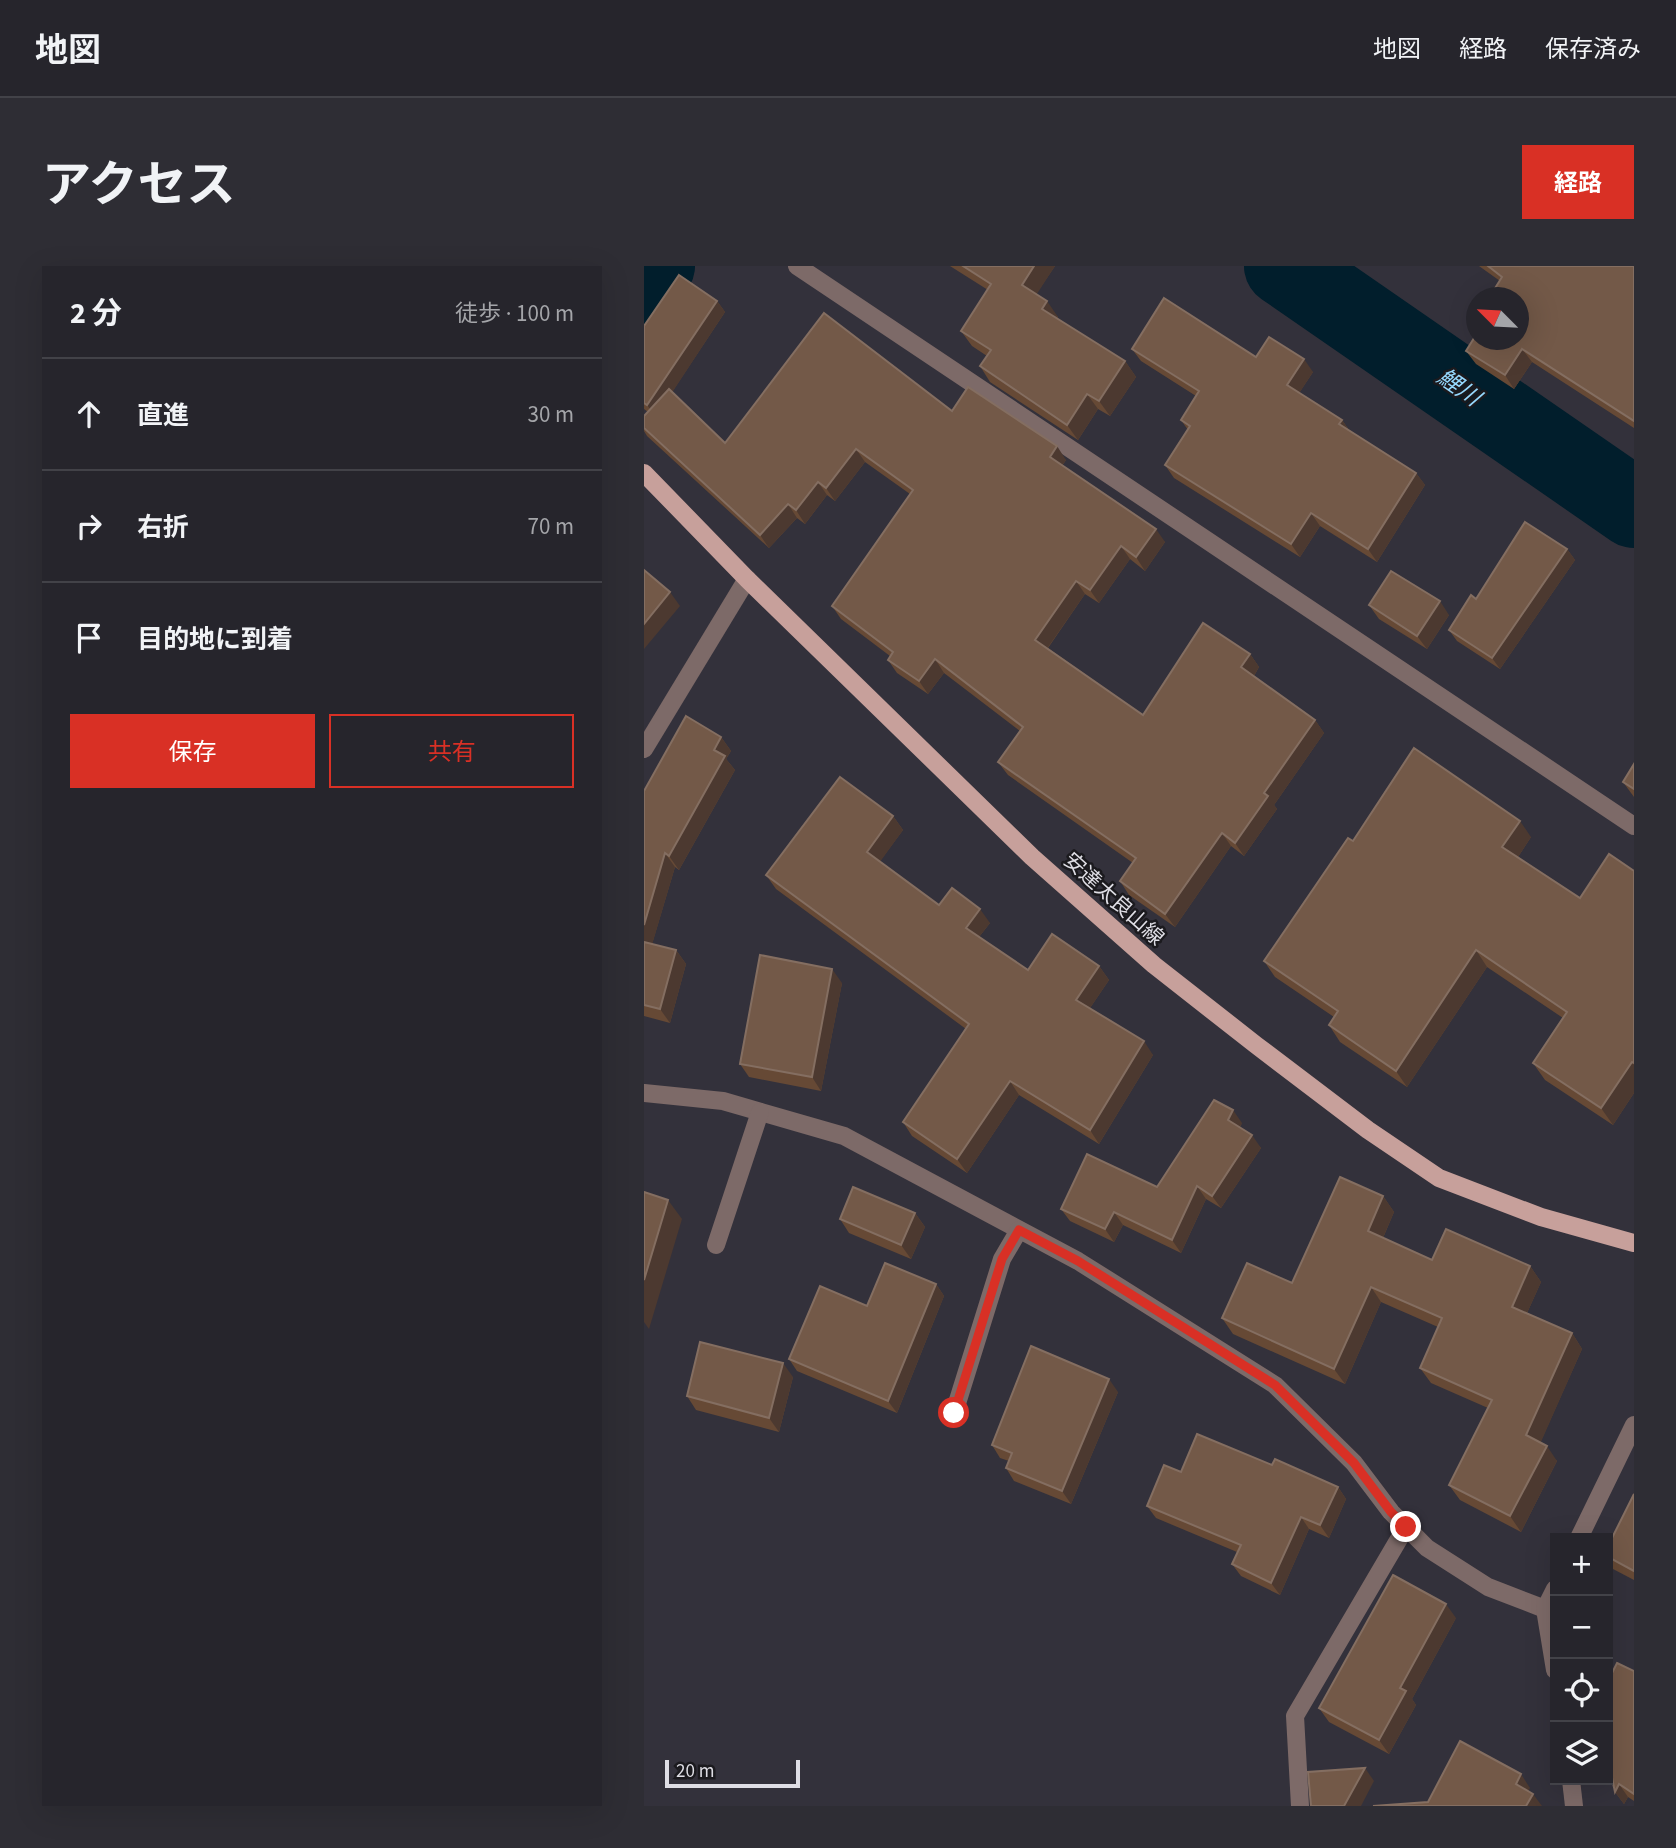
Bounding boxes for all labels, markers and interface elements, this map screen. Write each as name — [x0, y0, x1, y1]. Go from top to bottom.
text: 地図 — [35, 27, 101, 74]
text: 地図 — [1373, 32, 1421, 67]
text: 経路 — [1459, 32, 1507, 67]
text: 保存済み — [1545, 32, 1641, 67]
button: 経路 — [1522, 145, 1634, 219]
text: アクセス — [42, 151, 236, 221]
north arrow — [1466, 287, 1529, 350]
text: 2 分 — [70, 292, 122, 335]
text: 徒歩 · 100 m — [455, 297, 574, 330]
water label: 鯉川 — [1430, 361, 1489, 416]
icon: ahead — [70, 395, 108, 433]
text: 直進 — [137, 397, 189, 434]
text: 30 m — [527, 398, 574, 431]
icon: right — [70, 507, 108, 545]
text: 右折 — [137, 509, 189, 546]
text: 70 m — [527, 510, 574, 543]
icon: arrive — [70, 619, 108, 657]
text: 目的地に到着 — [137, 621, 293, 658]
button: 保存 — [70, 714, 315, 788]
button: 共有 — [329, 714, 574, 788]
street label: 安達太良山線 — [1057, 846, 1171, 952]
route start — [938, 1397, 969, 1428]
route end — [1390, 1511, 1421, 1542]
map controls — [1550, 1533, 1613, 1785]
button: + — [1550, 1533, 1613, 1596]
button: − — [1550, 1596, 1613, 1659]
button: locate — [1550, 1659, 1613, 1722]
button: layers — [1550, 1722, 1613, 1785]
scale bar — [665, 1757, 800, 1789]
text: 20 m — [676, 1758, 714, 1785]

